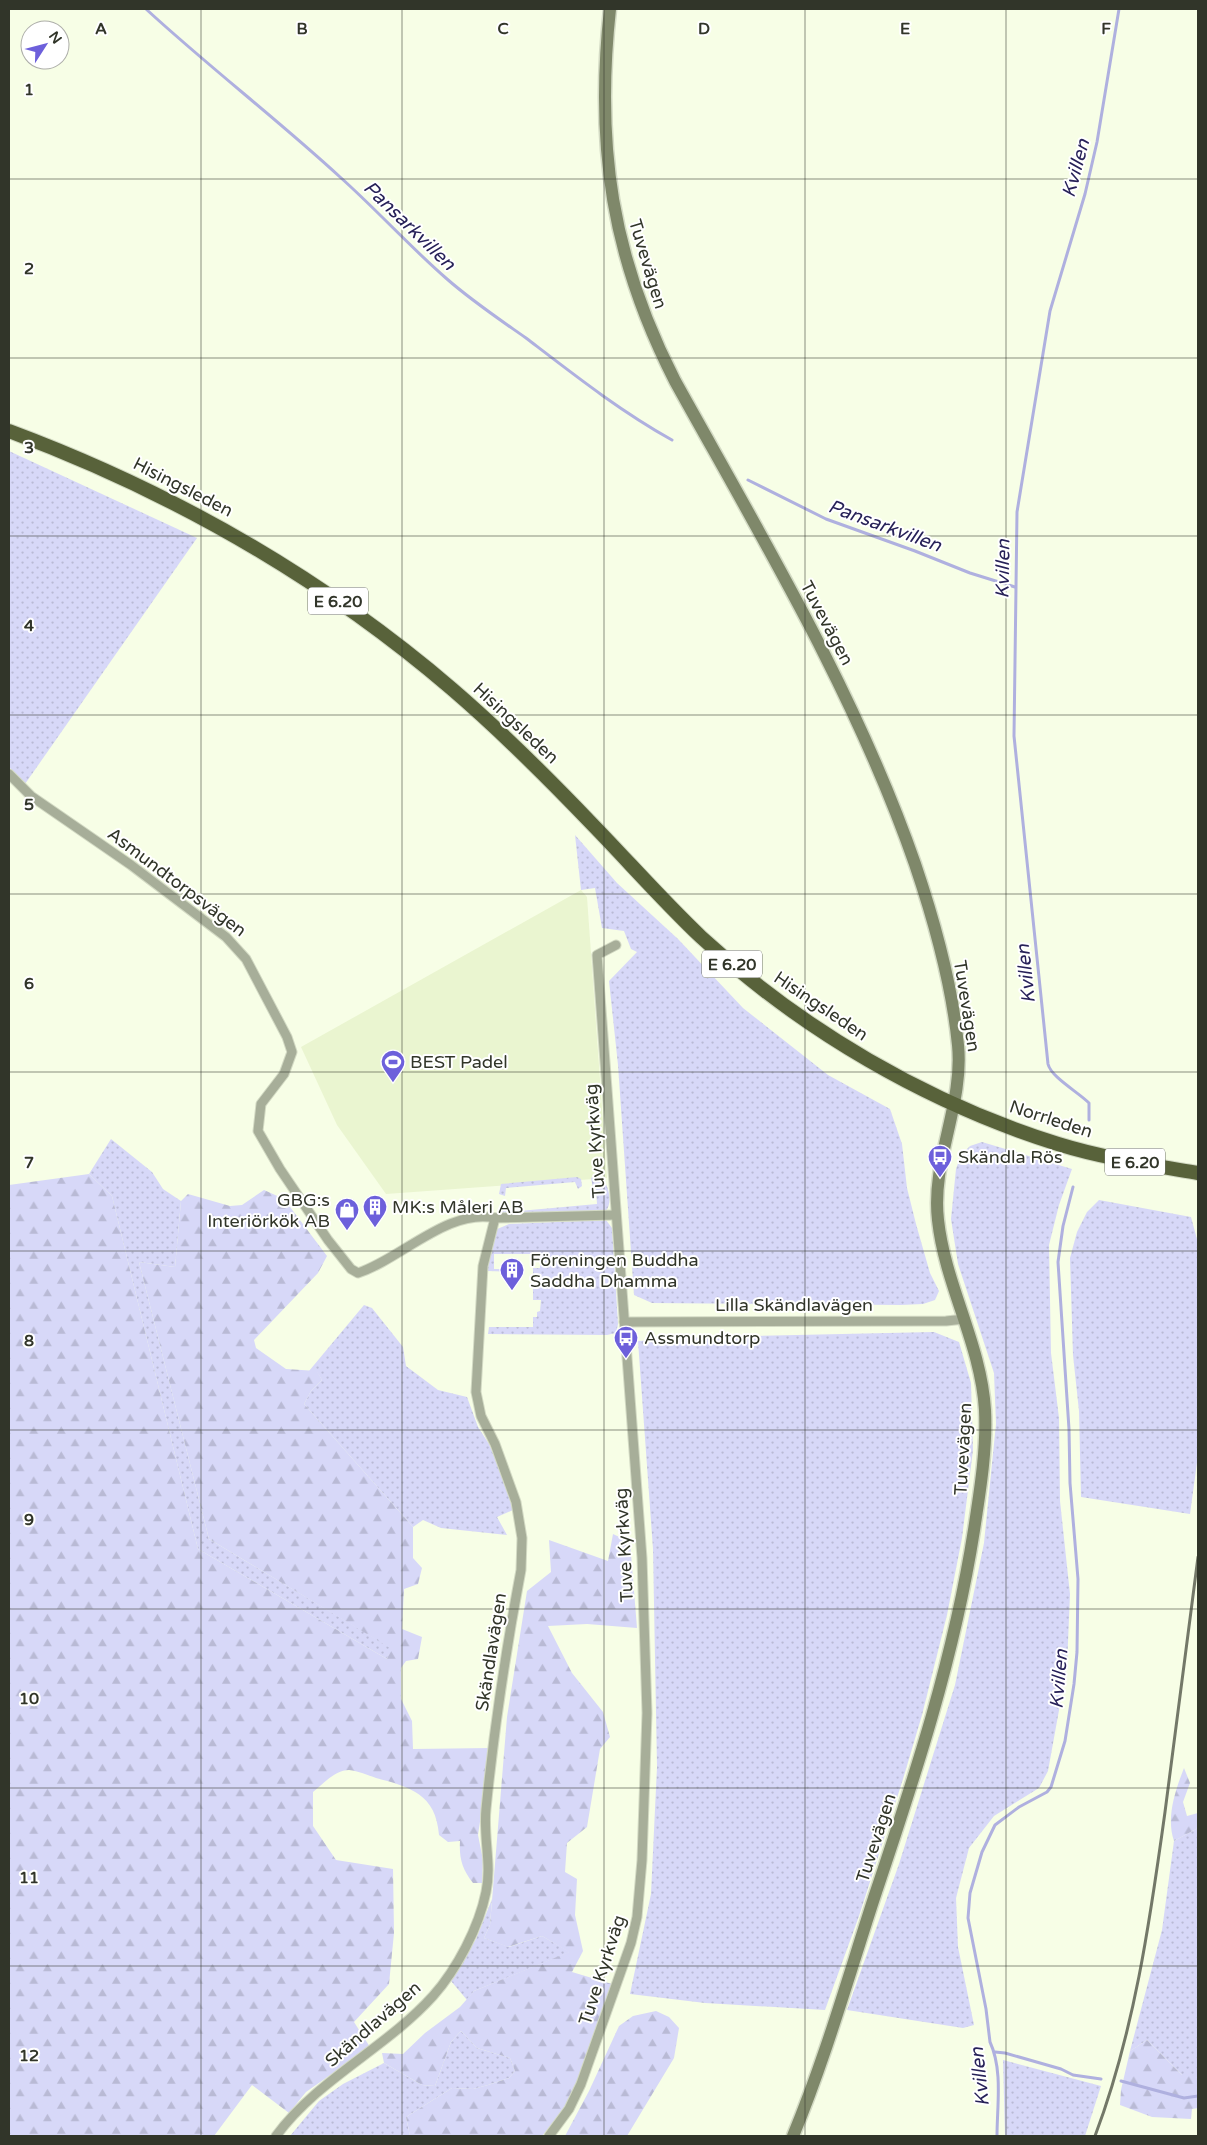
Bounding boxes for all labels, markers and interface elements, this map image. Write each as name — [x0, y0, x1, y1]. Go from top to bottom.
text: A — [95, 19, 107, 39]
text: B — [296, 19, 308, 39]
text: C — [497, 19, 509, 39]
text: D — [698, 19, 710, 39]
text: E — [900, 19, 910, 39]
text: F — [1101, 19, 1111, 39]
north arrow — [20, 20, 70, 70]
text: N — [45, 28, 65, 47]
text: 1 — [24, 80, 34, 100]
water label: Kvillen — [1058, 136, 1094, 200]
water label: Pansarkvillen — [359, 177, 460, 275]
street label: Tuvevägen — [624, 217, 672, 311]
text: 2 — [24, 259, 34, 279]
text: 3 — [24, 438, 34, 458]
street label: Hisingsleden — [129, 452, 237, 522]
water label: Pansarkvillen — [825, 495, 945, 557]
water label: Kvillen — [991, 539, 1015, 599]
street label: Tuvevägen — [796, 577, 858, 669]
road number: E 6.20 — [308, 588, 368, 614]
text: 4 — [24, 616, 34, 636]
street label: Hisingsleden — [469, 678, 563, 768]
text: 5 — [24, 795, 34, 815]
street label: Asmundtorpsvägen — [103, 823, 251, 941]
water label: Kvillen — [1012, 943, 1040, 1005]
road number: E 6.20 — [702, 951, 762, 978]
street label: Tuvevägen — [949, 959, 985, 1053]
street label: Hisingsleden — [770, 966, 872, 1046]
text: 6 — [24, 974, 34, 994]
sports icon: BEST Padel — [380, 1049, 406, 1083]
place label: BEST Padel — [410, 1051, 508, 1073]
street label: Tuve Kyrkväg — [580, 1083, 610, 1199]
street label: Norrleden — [1007, 1095, 1095, 1143]
bus stop icon: Skändla Rös — [927, 1144, 953, 1178]
place label: Skändla Rös — [958, 1146, 1063, 1168]
road number: E 6.20 — [1105, 1148, 1165, 1176]
text: 7 — [24, 1153, 34, 1173]
place label: GBG:s Interiörkök AB — [207, 1189, 330, 1232]
building icon: MK:s Måleri AB — [362, 1194, 388, 1228]
place label: MK:s Måleri AB — [392, 1196, 524, 1218]
shop icon: GBG:s Interiörkök AB — [334, 1197, 360, 1231]
place label: Föreningen Buddha Saddha Dhamma — [530, 1249, 699, 1292]
building icon: Föreningen Buddha Saddha Dhamma — [499, 1257, 525, 1291]
street label: Lilla Skändlavägen — [715, 1294, 873, 1316]
bus stop icon: Assmundtorp — [613, 1325, 639, 1359]
place label: Assmundtorp — [644, 1327, 760, 1349]
text: 8 — [24, 1331, 34, 1351]
street label: Tuvevägen — [950, 1402, 976, 1496]
street label: Tuve Kyrkväg — [610, 1487, 638, 1603]
text: 9 — [24, 1510, 34, 1530]
street label: Skändlavägen — [471, 1591, 511, 1713]
water label: Kvillen — [1045, 1648, 1073, 1710]
text: 10 — [19, 1689, 39, 1709]
street label: Tuvevägen — [851, 1791, 901, 1885]
text: 11 — [19, 1868, 39, 1888]
street label: Tuve Kyrkväg — [574, 1912, 630, 2028]
street label: Skändlavägen — [321, 1976, 425, 2072]
text: 12 — [19, 2046, 39, 2066]
water label: Kvillen — [966, 2046, 994, 2108]

